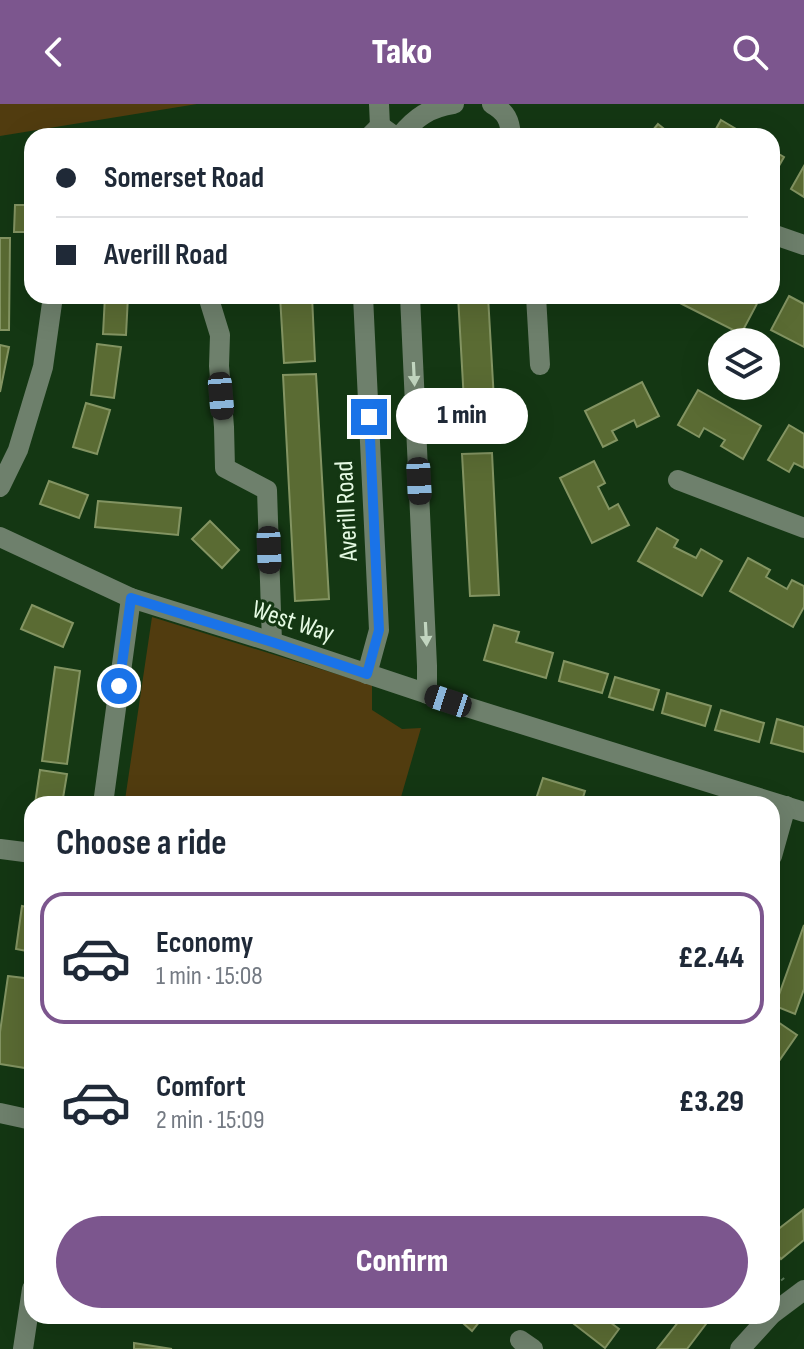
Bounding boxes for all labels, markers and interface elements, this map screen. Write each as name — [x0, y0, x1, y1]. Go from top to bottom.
icon: back — [32, 30, 76, 74]
icon: search — [728, 30, 772, 74]
text: Tako — [372, 31, 432, 74]
text: Somerset Road — [104, 160, 264, 196]
text: Averill Road — [104, 237, 228, 273]
map controls — [708, 328, 780, 400]
button: layers — [708, 328, 780, 400]
one-way arrow — [407, 362, 420, 387]
car — [207, 371, 235, 421]
callout: 1 min — [397, 389, 529, 445]
route end — [351, 399, 387, 435]
text: 1 min — [437, 400, 487, 431]
car — [406, 456, 432, 506]
street label: Averill Road — [329, 460, 365, 563]
car — [256, 526, 282, 574]
street label: West Way — [248, 594, 338, 650]
one-way arrow — [419, 622, 432, 647]
route start — [101, 668, 137, 704]
car — [421, 682, 475, 720]
text: Choose a ride — [56, 822, 227, 865]
icon: car — [60, 922, 132, 994]
text: Economy — [156, 925, 253, 961]
text: £2.44 — [678, 940, 744, 976]
text: 1 min · 15:08 — [156, 961, 263, 992]
icon: car — [60, 1066, 132, 1138]
text: Comfort — [156, 1069, 246, 1105]
text: £3.29 — [679, 1084, 744, 1120]
text: 2 min · 15:09 — [156, 1105, 264, 1136]
button: Confirm — [56, 1216, 748, 1308]

